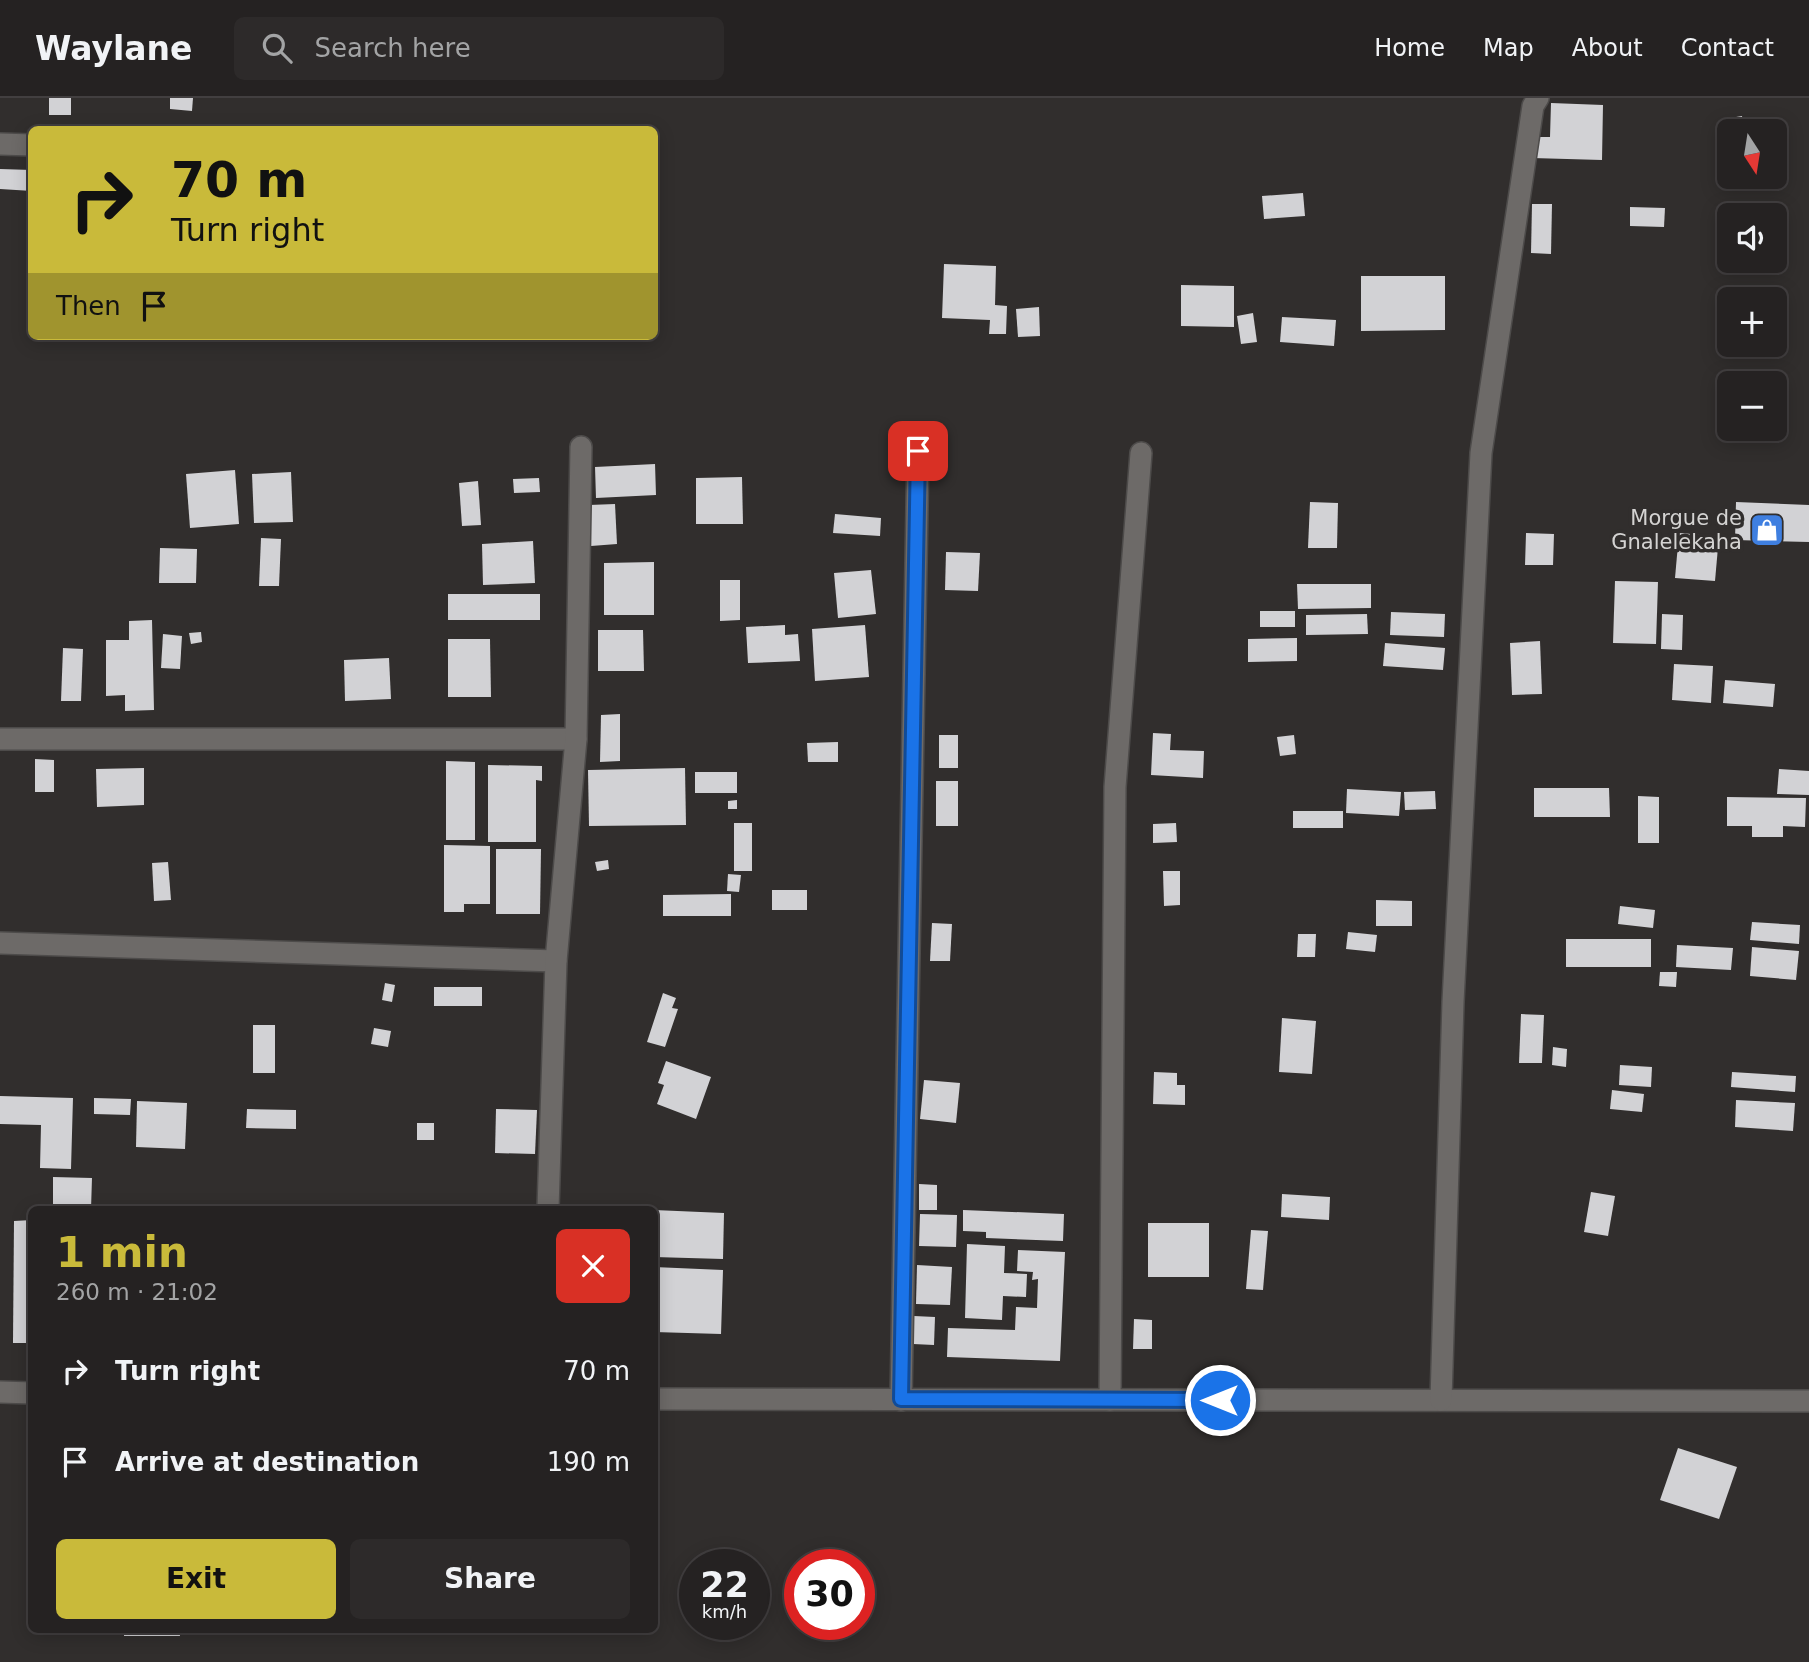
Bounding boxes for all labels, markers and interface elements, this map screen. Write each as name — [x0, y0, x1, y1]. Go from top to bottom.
search box — [234, 17, 724, 80]
text: Waylane — [35, 29, 192, 68]
icon: search — [258, 29, 296, 67]
text: Search here — [314, 33, 471, 63]
text: Home — [1374, 34, 1445, 62]
text: Map — [1483, 34, 1534, 62]
text: About — [1572, 34, 1643, 62]
text: Contact — [1681, 34, 1774, 62]
north arrow — [1717, 119, 1787, 189]
map controls — [1717, 119, 1787, 441]
text: 70 m — [171, 152, 307, 209]
icon: right — [56, 154, 147, 245]
button: sound — [1717, 203, 1787, 273]
text: Turn right — [171, 211, 324, 249]
icon: arrive — [135, 287, 173, 325]
button: + — [1717, 287, 1787, 357]
text: Then — [56, 291, 121, 321]
button: − — [1717, 371, 1787, 441]
pin — [888, 421, 948, 481]
icon: arrive — [899, 432, 937, 470]
place label: Morgue de Gnalelekaha — [1611, 506, 1742, 554]
shop icon: Morgue de Gnalelekaha — [1748, 511, 1786, 549]
text: 1 min — [56, 1228, 188, 1277]
button: close — [556, 1229, 630, 1303]
text: 260 m · 21:02 — [56, 1279, 218, 1305]
icon: right — [56, 1352, 94, 1390]
text: Turn right — [115, 1356, 260, 1386]
text: 70 m — [563, 1356, 630, 1386]
position arrow — [1183, 1363, 1257, 1437]
icon: arrive — [56, 1443, 94, 1481]
text: Arrive at destination — [115, 1447, 419, 1477]
text: 190 m — [547, 1447, 630, 1477]
button: Exit — [56, 1539, 336, 1619]
button: Share — [350, 1539, 630, 1619]
speed limit sign: 30 — [784, 1549, 875, 1640]
text: 22 — [700, 1565, 749, 1605]
text: km/h — [702, 1601, 747, 1622]

